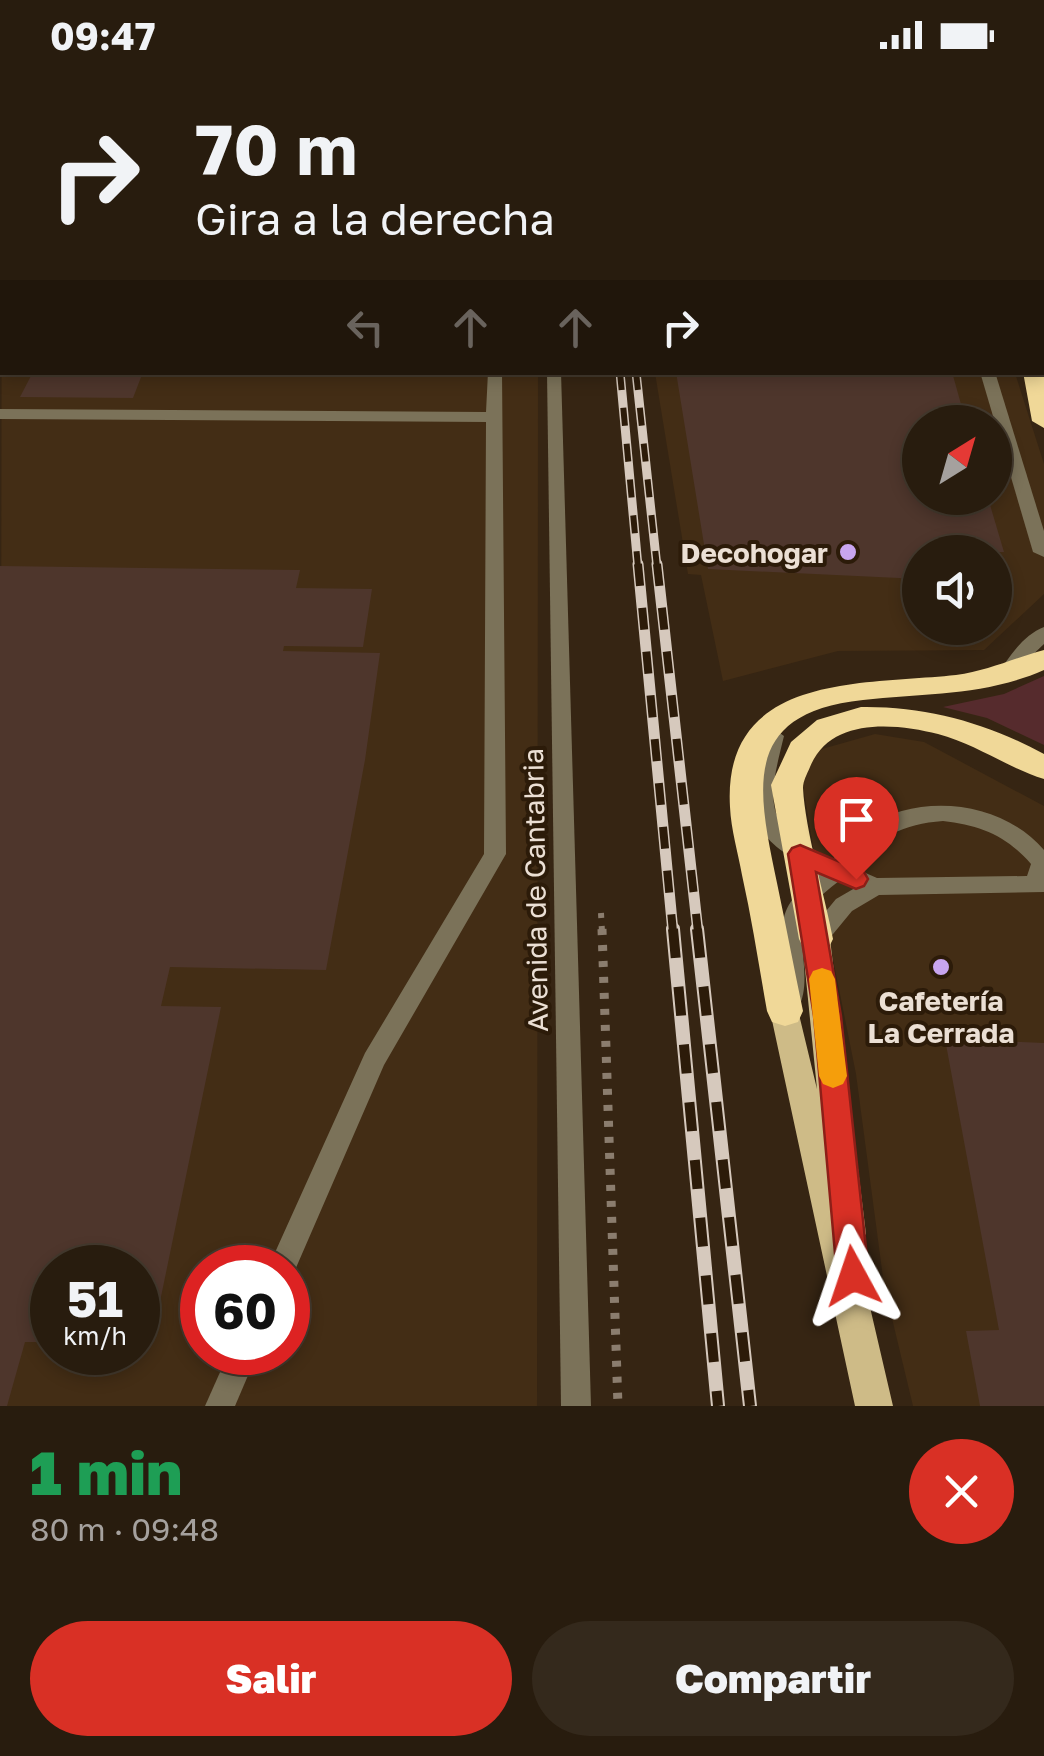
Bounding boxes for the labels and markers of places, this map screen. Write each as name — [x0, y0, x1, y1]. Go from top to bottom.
place label: Decohogar — [680, 536, 828, 569]
marker: Decohogar — [837, 541, 859, 563]
pin — [814, 777, 899, 880]
marker: Cafetería La Cerrada — [930, 956, 952, 978]
place label: Cafetería La Cerrada — [867, 984, 1015, 1049]

